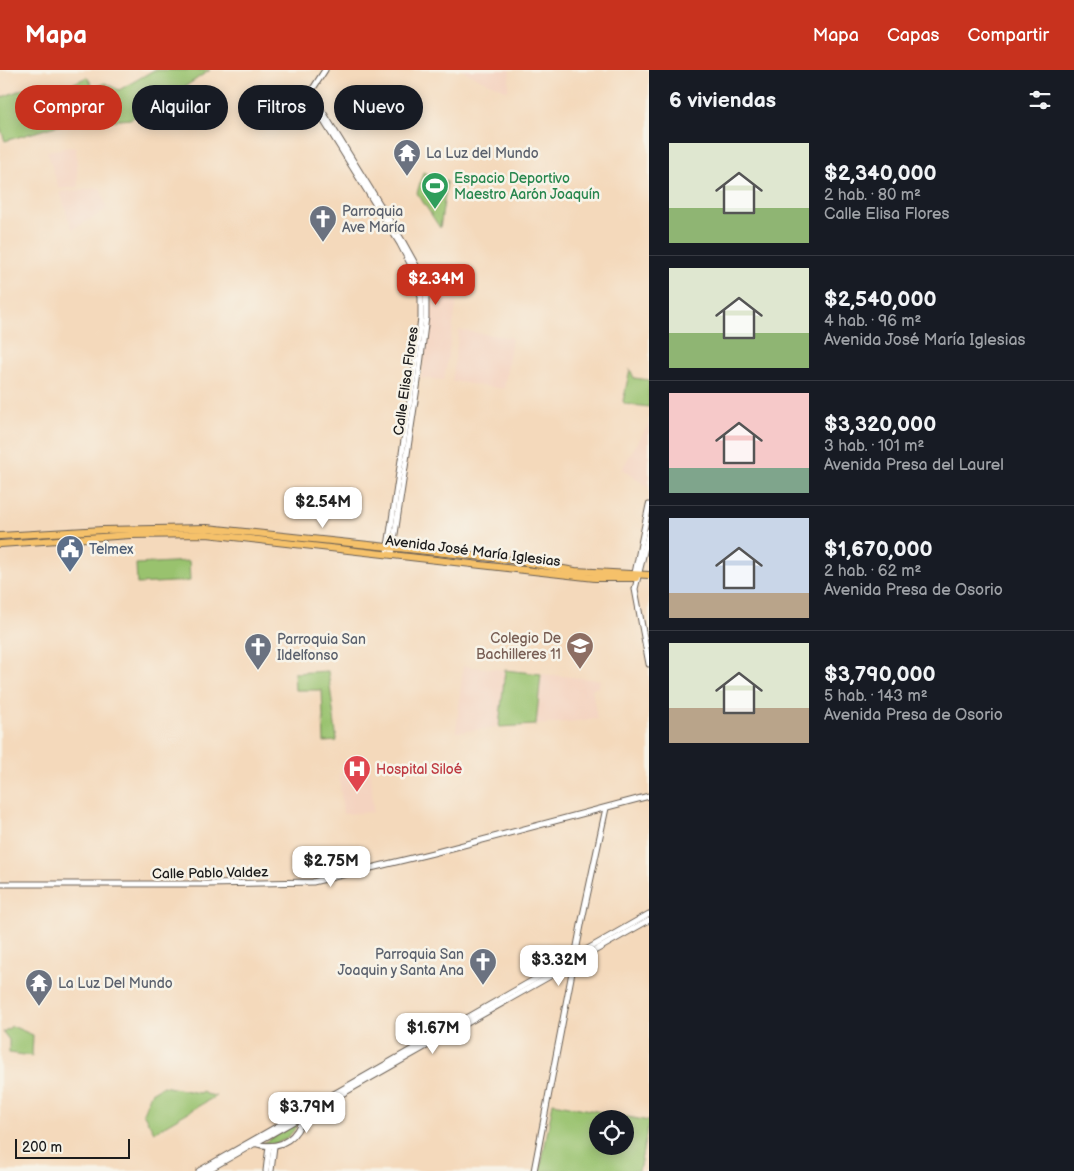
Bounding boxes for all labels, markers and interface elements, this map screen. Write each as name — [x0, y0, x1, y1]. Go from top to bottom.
text: Mapa — [25, 21, 87, 50]
text: Mapa — [813, 25, 859, 46]
text: Capas — [887, 25, 940, 46]
text: Compartir — [968, 25, 1049, 46]
chip: Comprar — [15, 85, 122, 130]
chip: Alquilar — [132, 85, 228, 130]
chip: Filtros — [238, 85, 324, 130]
chip: Nuevo — [334, 85, 423, 130]
icon: filters — [1026, 86, 1054, 114]
text: 6 viviendas — [669, 88, 776, 113]
temple icon: La Luz del Mundo — [392, 138, 422, 177]
place label: La Luz del Mundo — [426, 145, 539, 162]
text: $2,340,000 — [824, 161, 937, 186]
icon: home — [709, 163, 769, 223]
place label: Espacio Deportivo Maestro Aarón Joaquín — [454, 170, 600, 203]
sports icon: Espacio Deportivo Maestro Aarón Joaquín — [420, 171, 450, 210]
text: 2 hab. · 80 m² — [824, 186, 921, 205]
place label: Parroquia Ave María — [342, 203, 405, 236]
church icon: Parroquia Ave María — [308, 204, 338, 243]
text: Calle Elisa Flores — [824, 205, 949, 224]
pin: $2.34M — [395, 264, 477, 306]
text: $2.34M — [408, 270, 464, 289]
text: $2,540,000 — [824, 287, 937, 312]
icon: home — [709, 288, 769, 348]
text: 4 hab. · 96 m² — [824, 312, 921, 331]
street label: Calle Elisa Flores — [390, 325, 422, 437]
text: Avenida José María Iglesias — [824, 331, 1025, 350]
text: $3,320,000 — [824, 412, 936, 437]
icon: home — [709, 413, 769, 473]
text: 3 hab. · 101 m² — [824, 437, 924, 456]
text: Avenida Presa del Laurel — [824, 456, 1004, 475]
pin: $2.54M — [282, 486, 364, 529]
text: $2.54M — [295, 493, 351, 512]
street label: Avenida José María Iglesias — [385, 532, 562, 570]
public building icon: Telmex — [55, 534, 85, 573]
text: $1,670,000 — [824, 537, 933, 562]
icon: home — [709, 538, 769, 598]
place label: Telmex — [89, 541, 134, 558]
text: 2 hab. · 62 m² — [824, 562, 921, 581]
text: Avenida Presa de Osorio — [824, 581, 1003, 600]
place label: Colegio De Bachilleres 11 — [476, 630, 561, 663]
place label: Parroquia San Ildelfonso — [277, 631, 366, 664]
school or university icon: Colegio De Bachilleres 11 — [565, 631, 595, 670]
church icon: Parroquia San Ildelfonso — [243, 632, 273, 671]
text: $3,790,000 — [824, 662, 936, 687]
icon: home — [709, 663, 769, 723]
text: 5 hab. · 143 m² — [824, 687, 928, 706]
text: Avenida Presa de Osorio — [824, 706, 1003, 725]
hospital icon: Hospital Siloé — [342, 754, 372, 793]
place label: Hospital Siloé — [376, 761, 463, 778]
pin: $2.75M — [290, 846, 372, 888]
text: $2.75M — [303, 852, 359, 871]
street label: Calle Pablo Valdez — [152, 863, 268, 883]
pin: $3.32M — [518, 944, 600, 987]
place label: Parroquia San Joaquin y Santa Ana — [337, 946, 464, 979]
church icon: Parroquia San Joaquin y Santa Ana — [468, 947, 498, 986]
text: $3.32M — [531, 951, 587, 970]
temple icon: La Luz Del Mundo — [24, 968, 54, 1007]
place label: La Luz Del Mundo — [58, 975, 173, 992]
pin: $1.67M — [392, 1012, 474, 1055]
text: $1.67M — [406, 1019, 460, 1038]
pin: $3.79M — [266, 1092, 348, 1134]
text: $3.79M — [279, 1098, 335, 1117]
map controls — [589, 1110, 634, 1155]
button: locate — [589, 1110, 634, 1155]
scale bar — [15, 1136, 130, 1159]
text: 200 m — [22, 1139, 62, 1156]

